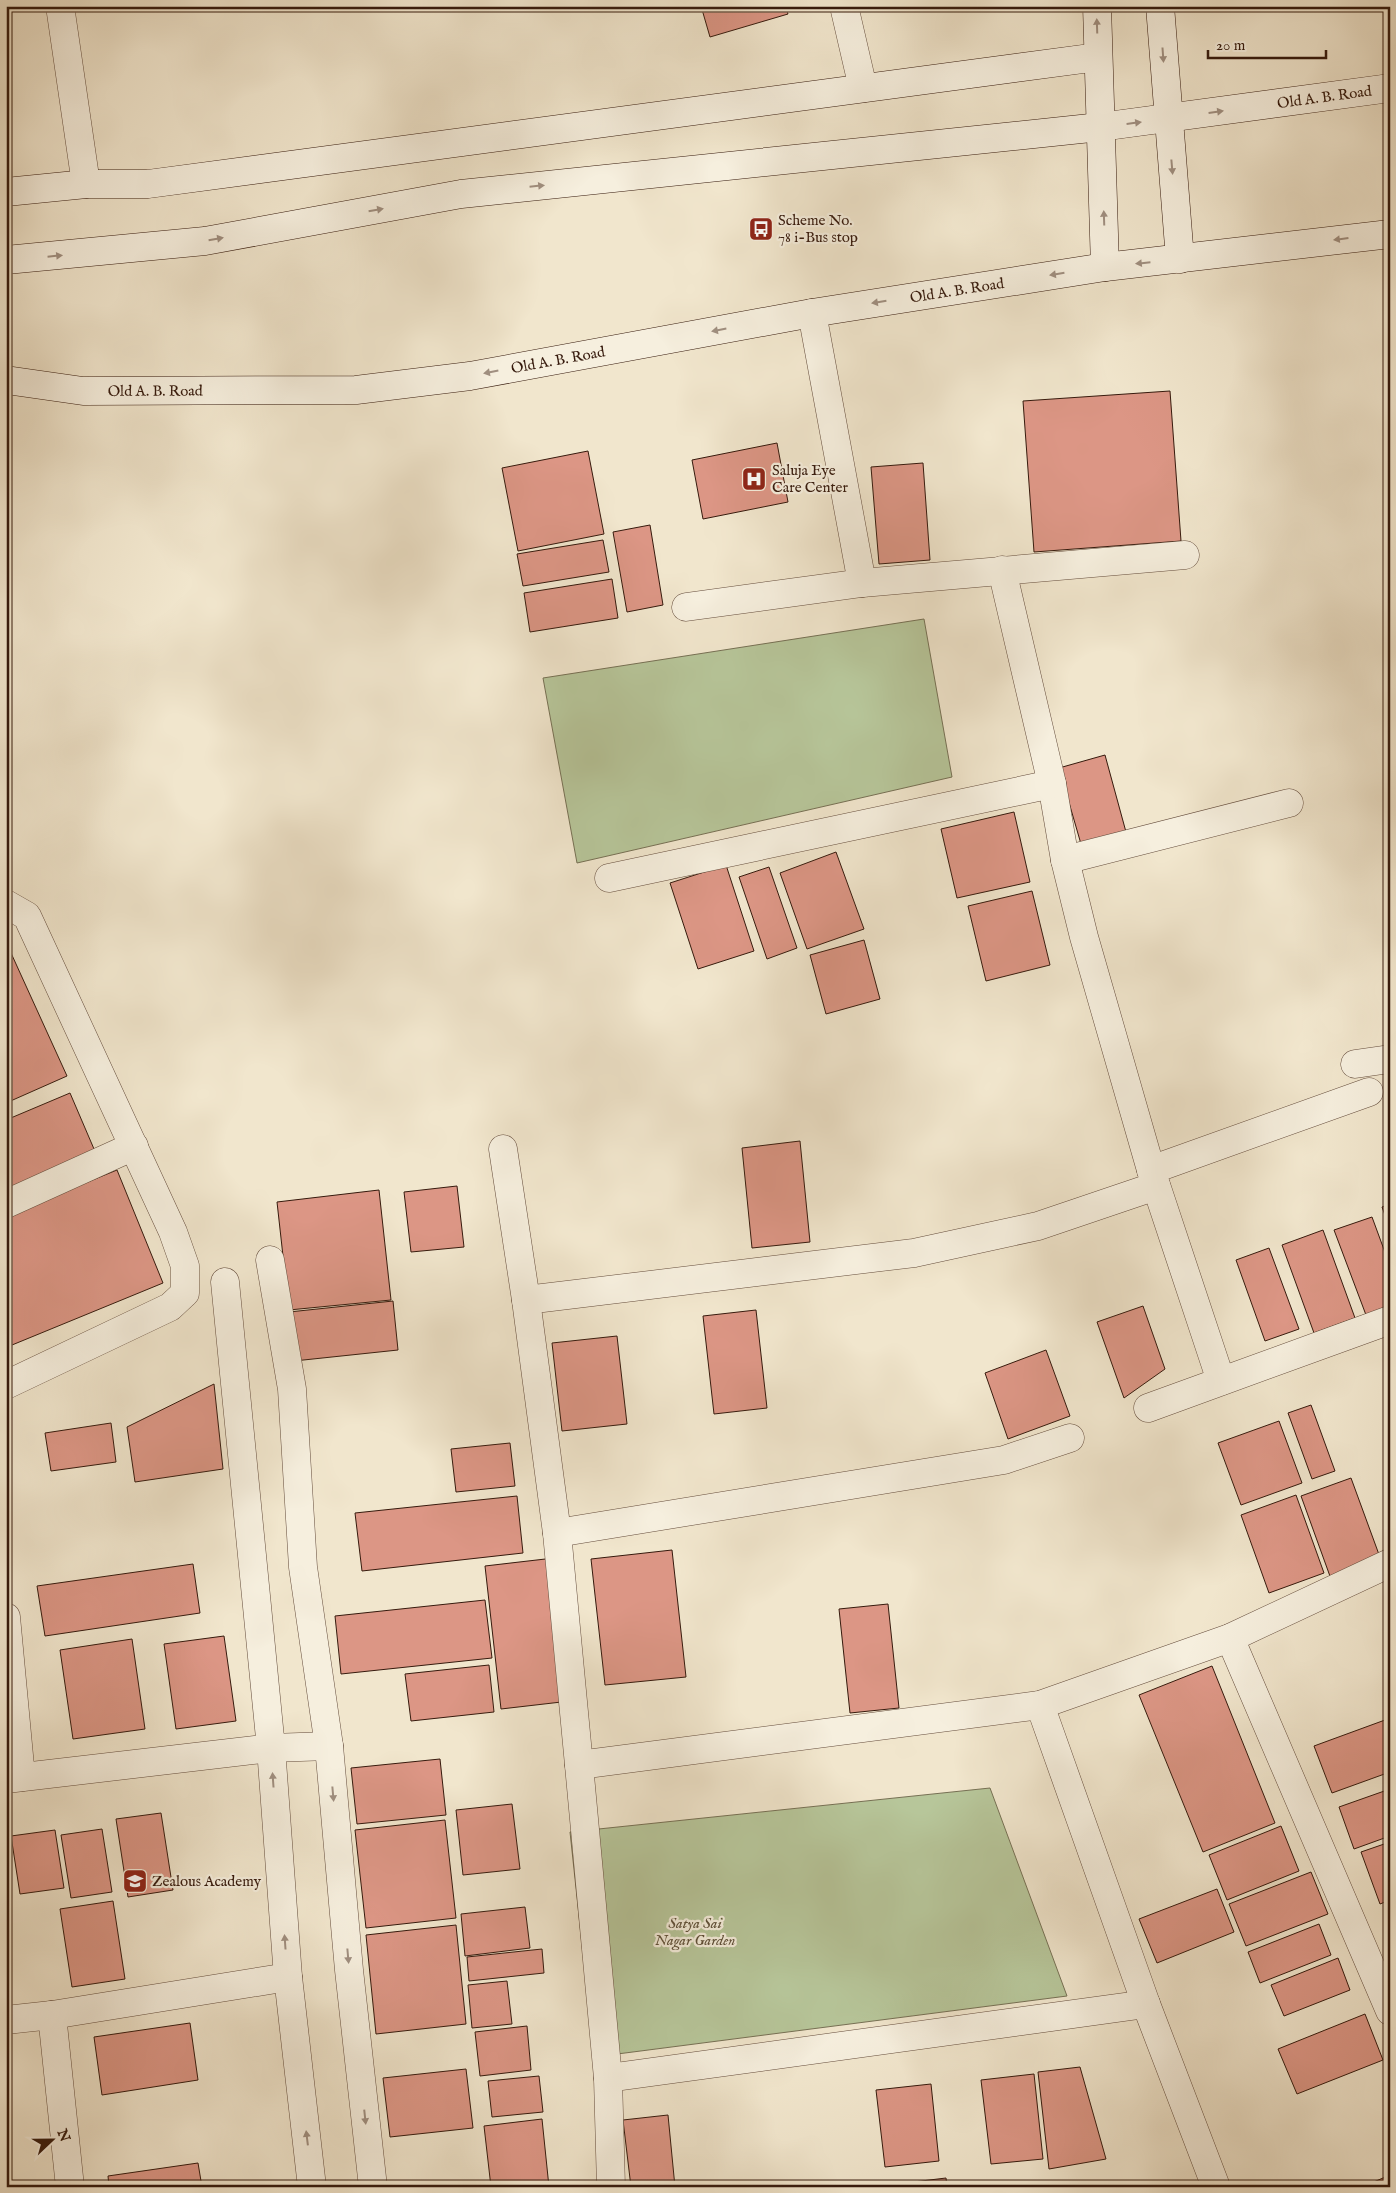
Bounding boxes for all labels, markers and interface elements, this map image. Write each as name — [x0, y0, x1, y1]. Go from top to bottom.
one-way arrow — [1093, 18, 1101, 34]
scale bar — [1208, 28, 1326, 60]
text: 20 m — [1216, 36, 1246, 55]
one-way arrow — [1159, 47, 1167, 63]
street label: Old A. B. Road — [1276, 81, 1374, 113]
one-way arrow — [1209, 108, 1225, 116]
one-way arrow — [1126, 119, 1142, 127]
one-way arrow — [1169, 159, 1177, 175]
one-way arrow — [529, 182, 545, 190]
one-way arrow — [369, 205, 385, 213]
one-way arrow — [1099, 210, 1107, 226]
place label: Scheme No. 78 i-Bus stop — [778, 211, 858, 247]
bus stop icon: Scheme No. 78 i-Bus stop — [748, 216, 774, 242]
one-way arrow — [209, 234, 225, 242]
one-way arrow — [1333, 236, 1349, 244]
one-way arrow — [47, 251, 63, 259]
one-way arrow — [1134, 259, 1150, 267]
one-way arrow — [1049, 271, 1065, 279]
street label: Old A. B. Road — [908, 274, 1006, 308]
one-way arrow — [871, 298, 887, 306]
one-way arrow — [711, 326, 727, 334]
street label: Old A. B. Road — [509, 342, 607, 378]
one-way arrow — [482, 369, 498, 377]
street label: Old A. B. Road — [108, 382, 204, 401]
place label: Saluja Eye Care Center — [772, 461, 848, 497]
hospital icon: Saluja Eye Care Center — [741, 466, 767, 492]
one-way arrow — [269, 1772, 277, 1788]
one-way arrow — [329, 1786, 337, 1802]
school or university icon: Zealous Academy — [122, 1868, 148, 1894]
place label: Zealous Academy — [152, 1872, 262, 1891]
park label: Satya Sai Nagar Garden — [655, 1914, 735, 1951]
one-way arrow — [281, 1934, 289, 1950]
one-way arrow — [344, 1948, 352, 1964]
one-way arrow — [361, 2110, 369, 2126]
north arrow — [28, 2116, 78, 2166]
text: N — [52, 2126, 74, 2144]
one-way arrow — [303, 2130, 311, 2146]

